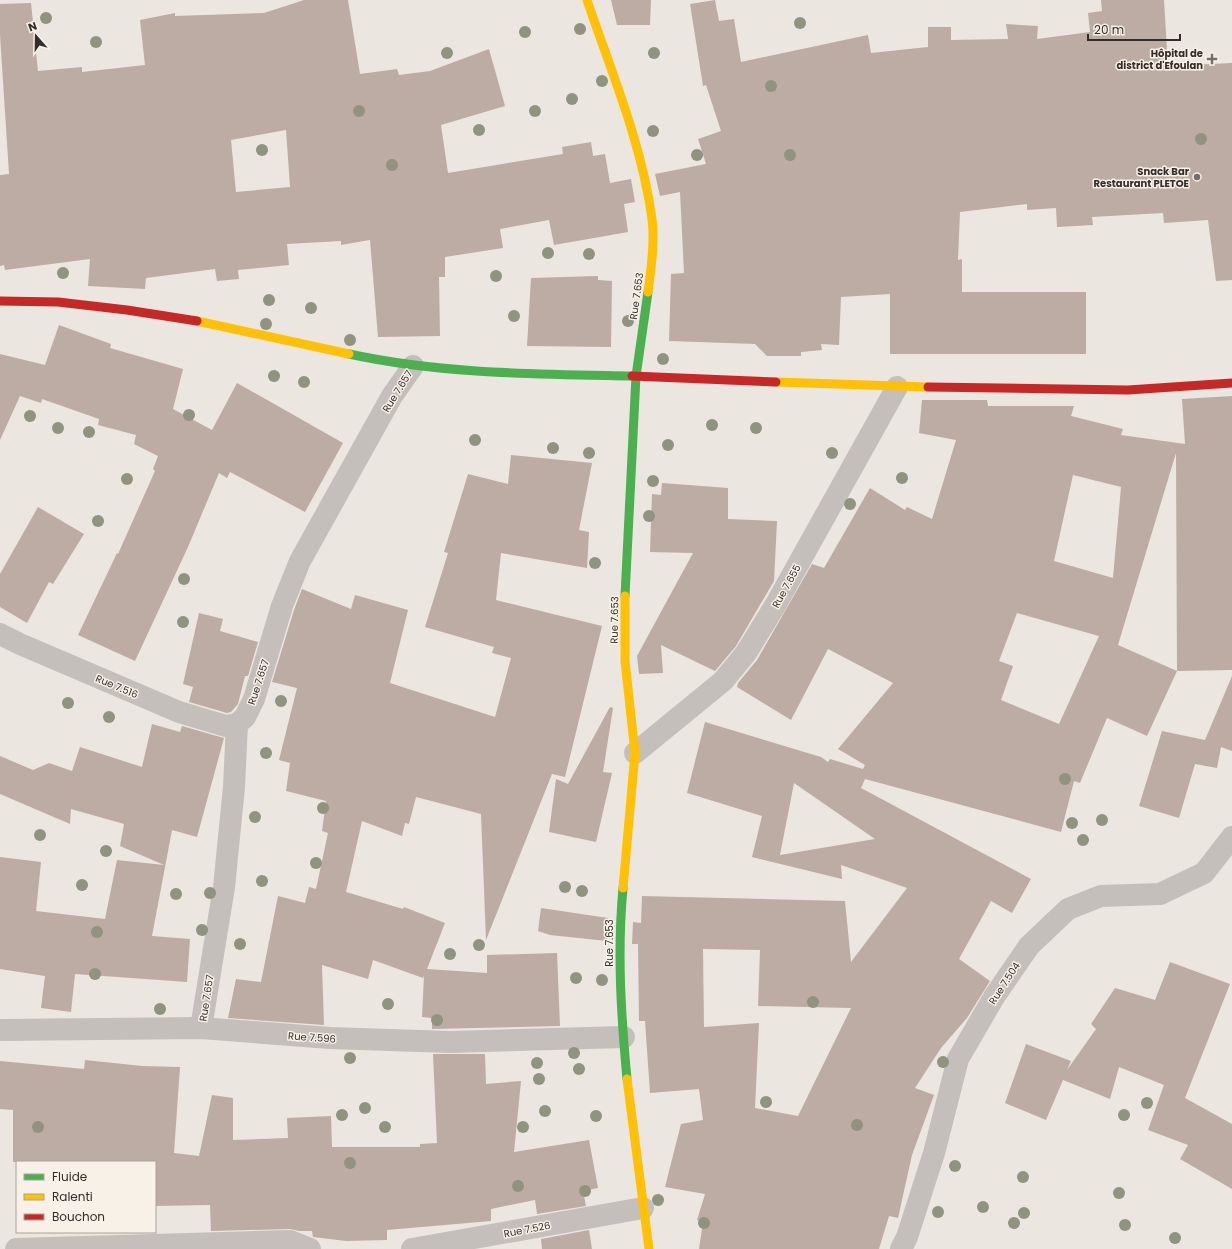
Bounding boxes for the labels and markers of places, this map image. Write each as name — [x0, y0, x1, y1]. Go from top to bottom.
place label: Hôpital de district d'Efoulan — [1117, 46, 1203, 73]
marker: Hôpital de district d'Efoulan — [1206, 53, 1218, 65]
place label: Snack Bar Restaurant PLETOE — [1094, 164, 1190, 191]
marker: Snack Bar Restaurant PLETOE — [1192, 172, 1202, 182]

